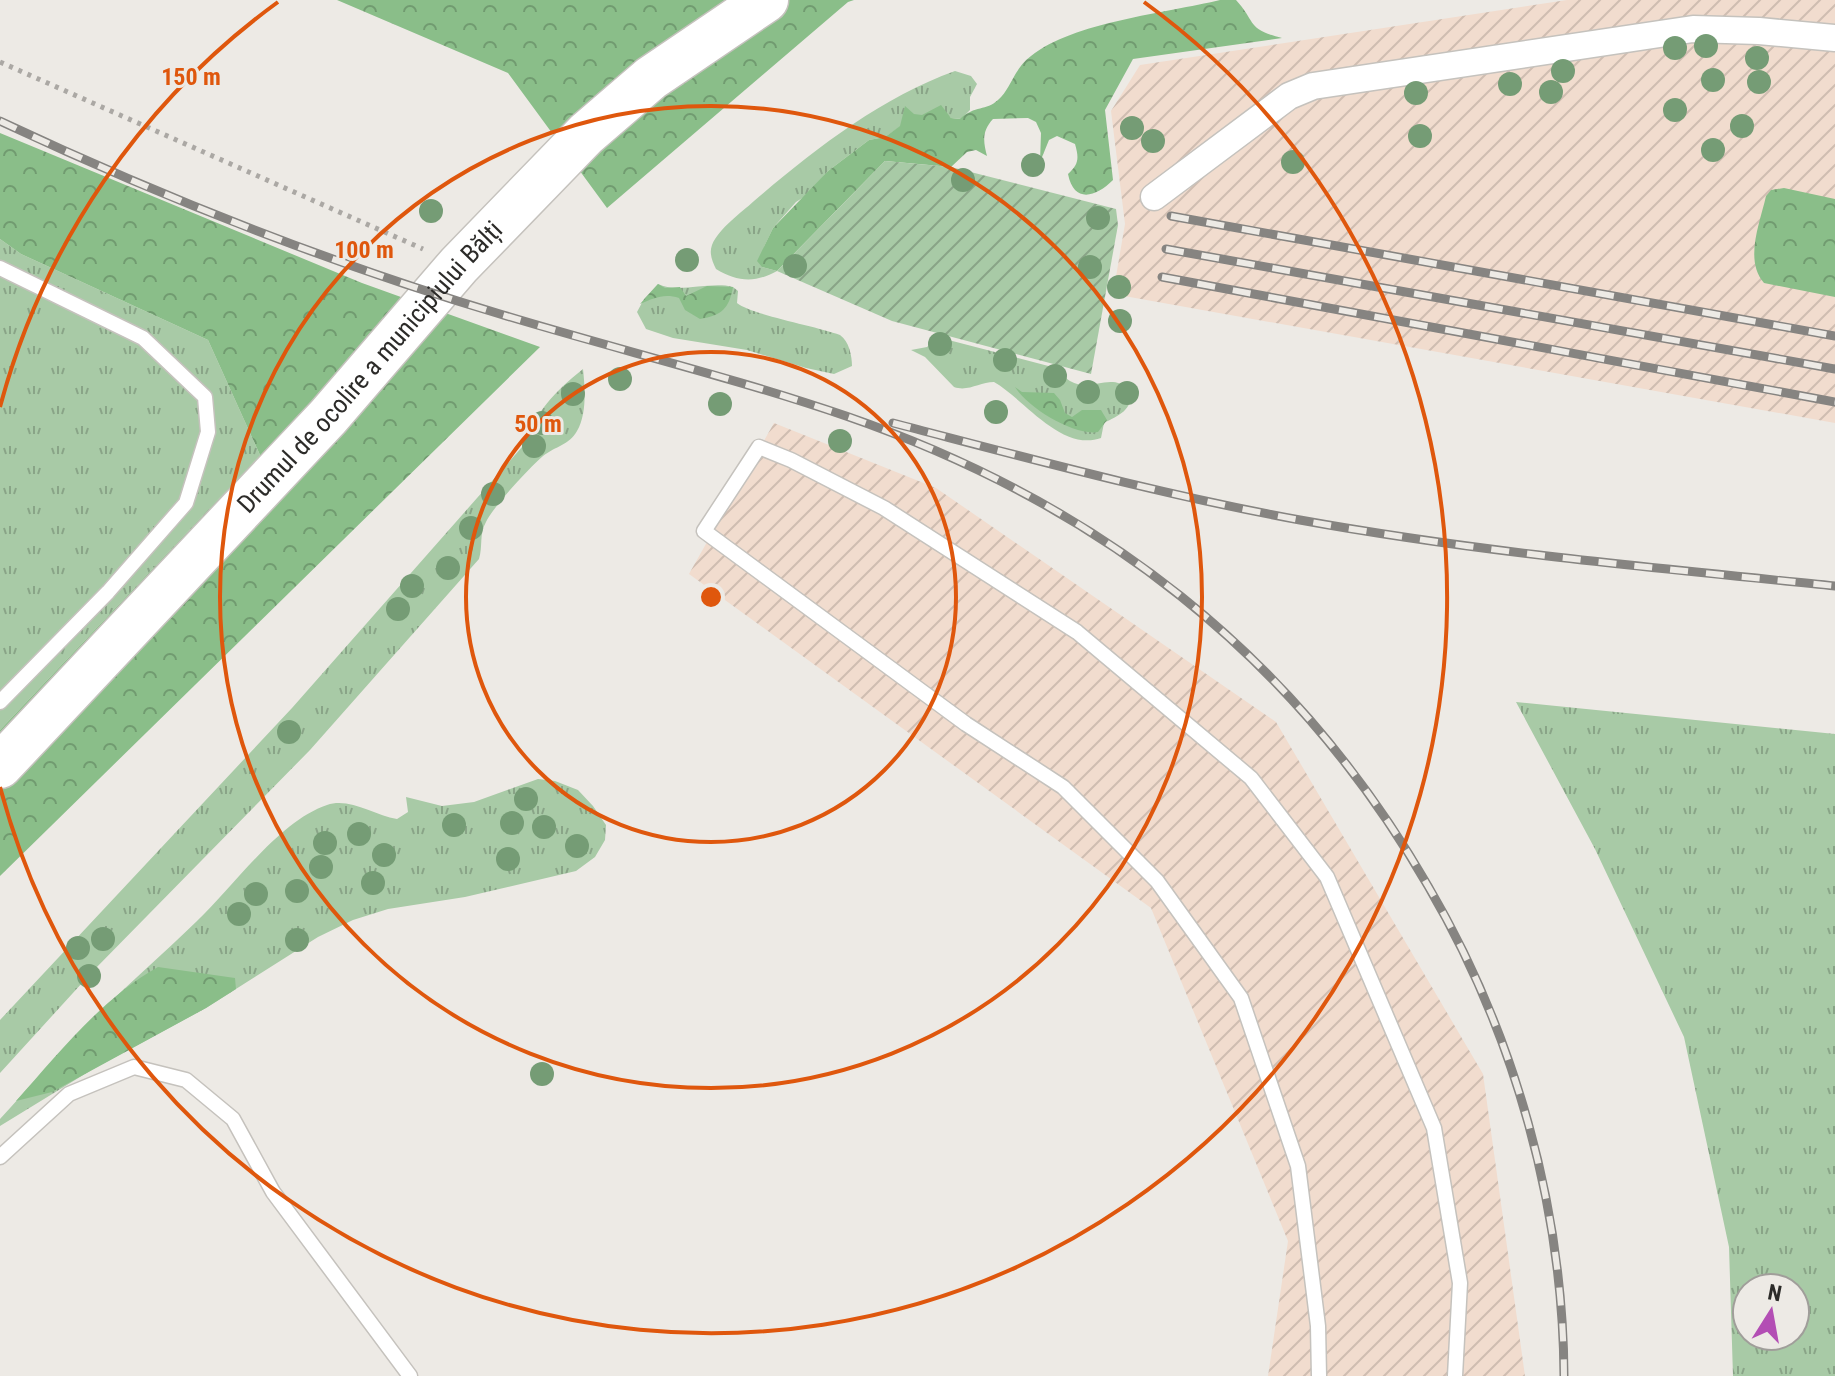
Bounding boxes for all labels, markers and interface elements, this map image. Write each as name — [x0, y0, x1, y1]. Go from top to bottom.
text: 150 m — [161, 63, 221, 91]
street label: Drumul de ocolire a municipiului Bălți — [231, 215, 508, 519]
text: 100 m — [334, 236, 394, 264]
text: 50 m — [514, 410, 562, 438]
centre of rings — [697, 583, 725, 611]
north arrow — [1731, 1272, 1811, 1352]
text: N — [1766, 1279, 1784, 1306]

